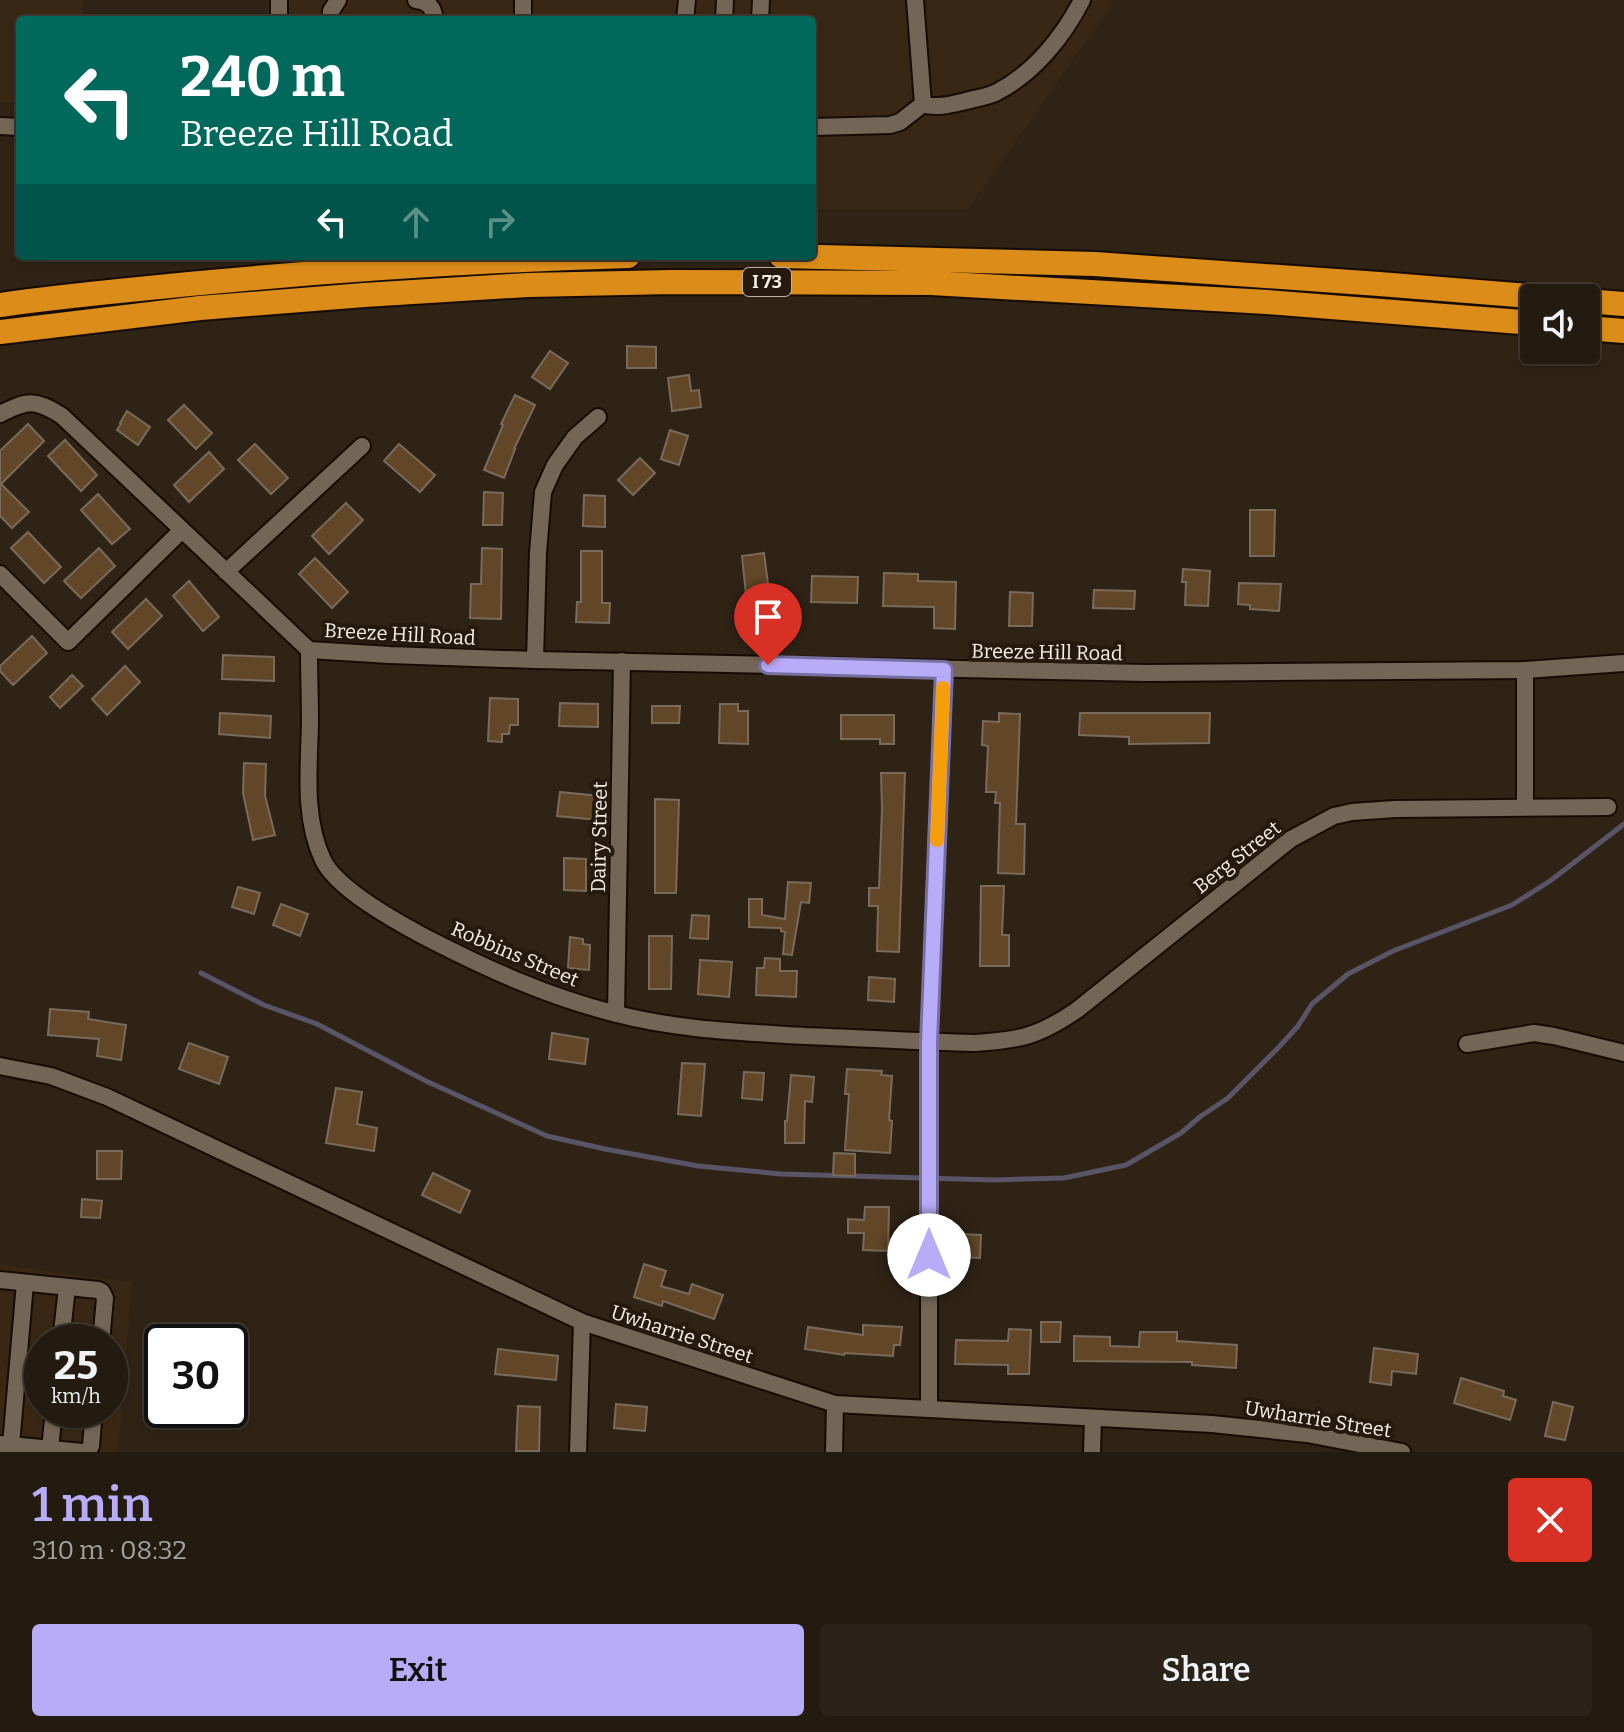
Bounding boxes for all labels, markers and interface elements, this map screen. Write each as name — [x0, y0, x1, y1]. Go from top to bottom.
text: 240 m — [180, 44, 345, 111]
icon: left — [48, 48, 152, 152]
text: Breeze Hill Road — [180, 112, 453, 156]
icon: left — [310, 200, 354, 244]
icon: ahead — [394, 200, 438, 244]
icon: right — [478, 200, 522, 244]
road number: I 73 — [743, 268, 791, 296]
map controls — [1520, 284, 1600, 364]
button: sound — [1520, 284, 1600, 364]
pin — [734, 583, 802, 665]
icon: arrive — [746, 595, 790, 639]
street label: Breeze Hill Road — [324, 618, 477, 650]
street label: Breeze Hill Road — [971, 639, 1123, 665]
street label: Dairy Street — [586, 781, 612, 893]
street label: Berg Street — [1189, 816, 1285, 898]
street label: Robbins Street — [448, 916, 582, 992]
position arrow — [887, 1213, 971, 1297]
street label: Uwharrie Street — [608, 1300, 756, 1368]
speed limit sign: 30 — [144, 1324, 248, 1428]
text: 25 — [54, 1342, 98, 1390]
text: km/h — [51, 1384, 101, 1408]
street label: Uwharrie Street — [1243, 1396, 1393, 1442]
text: 1 min — [32, 1476, 153, 1534]
button: close — [1508, 1478, 1592, 1562]
text: 310 m · 08:32 — [32, 1535, 187, 1566]
button: Exit — [32, 1624, 804, 1716]
button: Share — [820, 1624, 1592, 1716]

